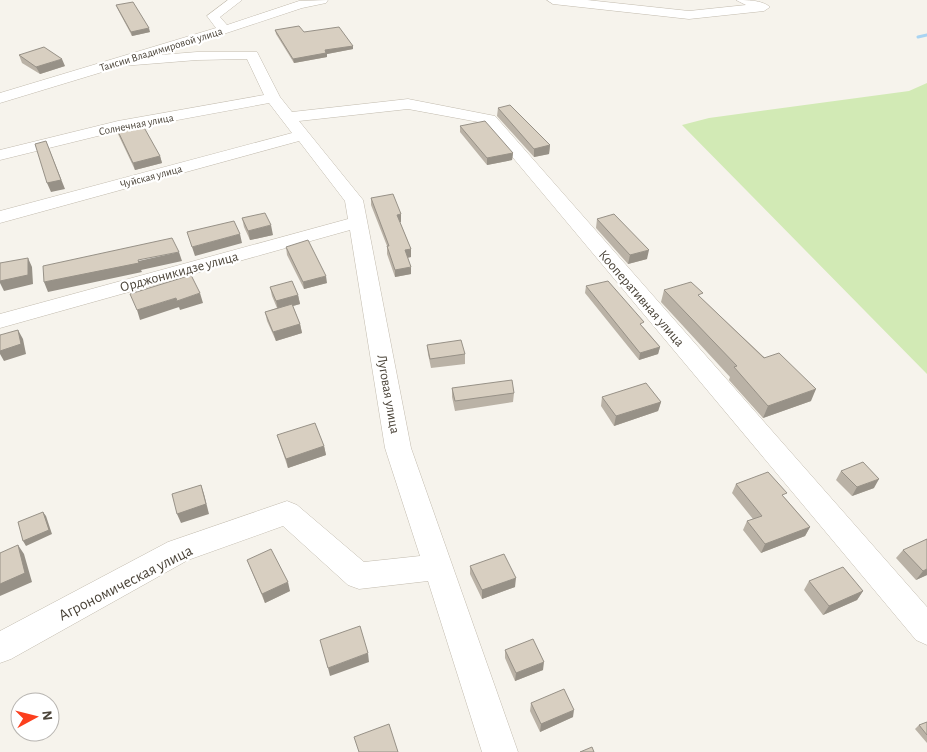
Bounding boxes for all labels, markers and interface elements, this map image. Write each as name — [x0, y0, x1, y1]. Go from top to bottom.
street label: Таисии Владимировой улица — [98, 26, 224, 73]
street label: Солнечная улица — [98, 112, 174, 137]
street label: Чуйская улица — [119, 163, 183, 190]
street label: Кооперативная улица — [596, 248, 687, 350]
street label: Орджоникидзе улица — [118, 249, 241, 295]
street label: Луговая улица — [374, 354, 402, 435]
street label: Агрономическая улица — [56, 542, 196, 625]
north arrow — [10, 692, 60, 742]
text: N — [39, 710, 54, 721]

